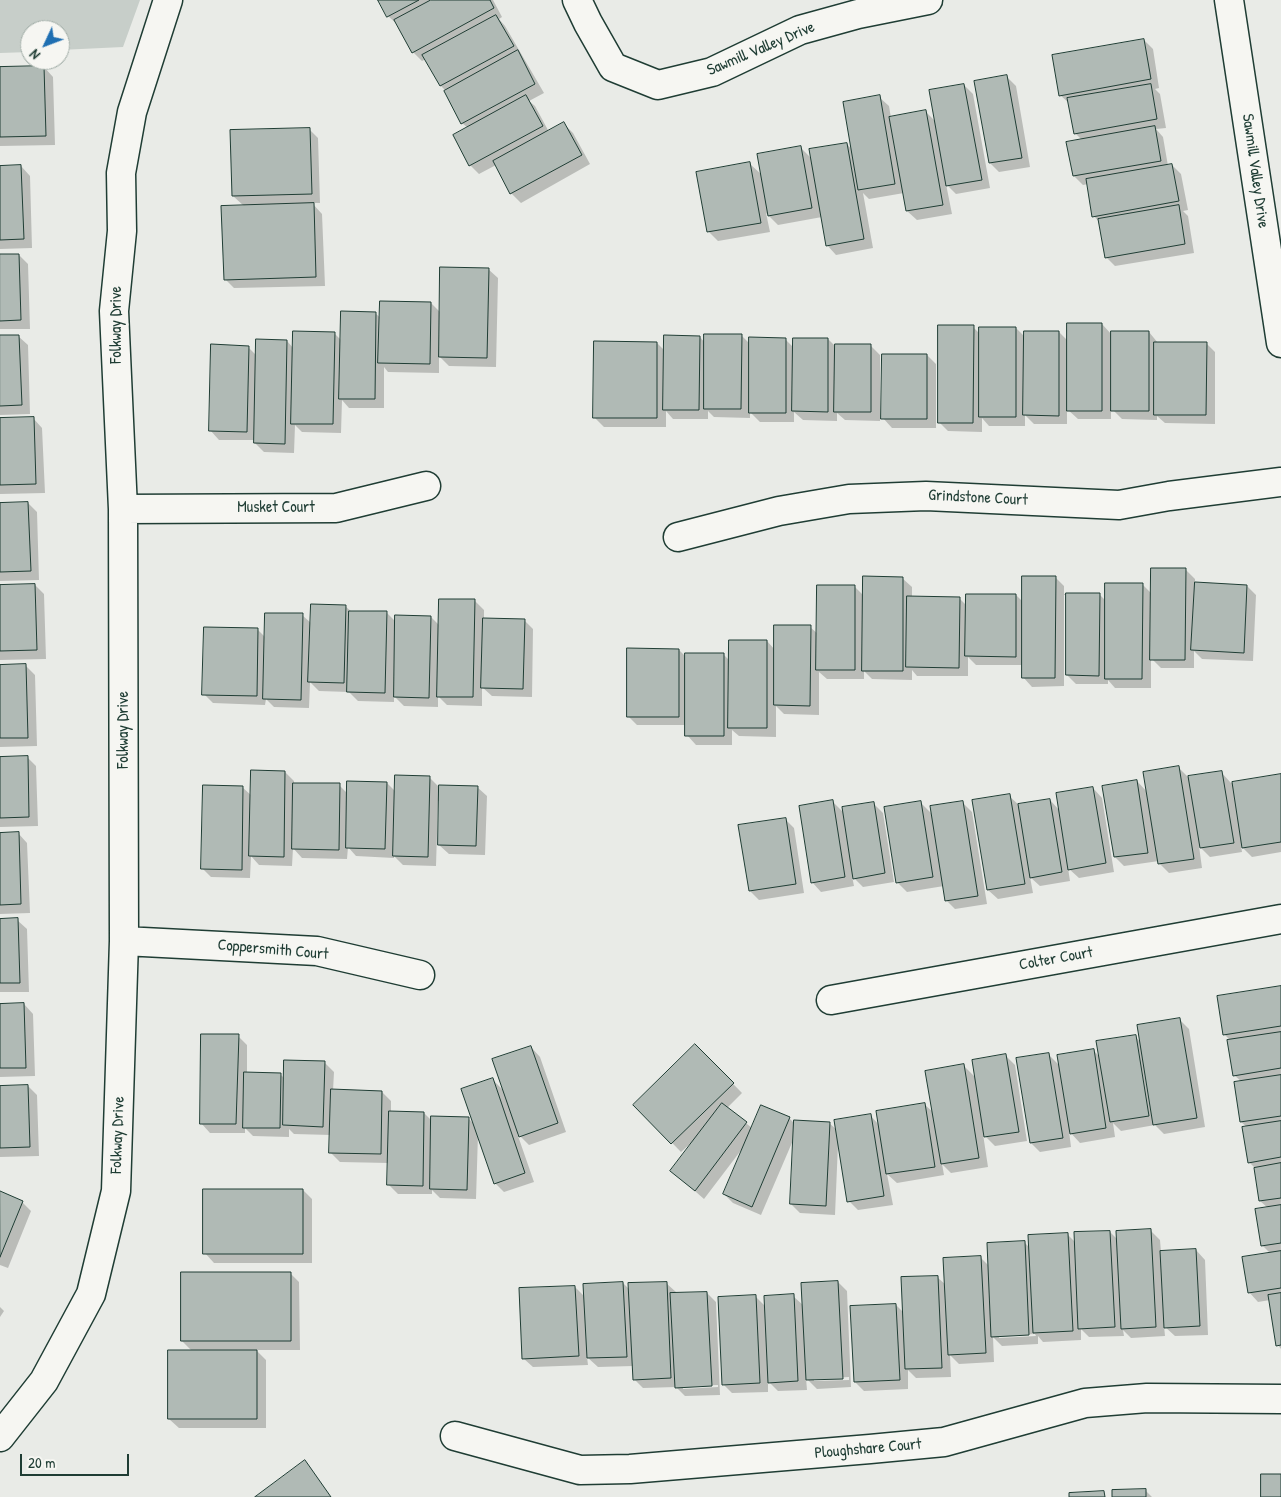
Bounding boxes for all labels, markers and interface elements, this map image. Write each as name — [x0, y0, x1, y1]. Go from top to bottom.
street label: Sawmill Valley Drive — [704, 18, 818, 80]
north arrow — [20, 20, 70, 70]
text: N — [25, 46, 44, 64]
street label: Sawmill Valley Drive — [1237, 113, 1273, 229]
street label: Folkway Drive — [107, 286, 127, 364]
street label: Grindstone Court — [928, 486, 1028, 510]
street label: Musket Court — [237, 498, 315, 518]
street label: Folkway Drive — [114, 691, 134, 769]
street label: Coppersmith Court — [217, 936, 329, 964]
street label: Colter Court — [1018, 943, 1094, 975]
street label: Folkway Drive — [107, 1096, 129, 1174]
street label: Ploughshare Court — [814, 1435, 922, 1463]
scale bar — [22, 1444, 131, 1476]
text: 20 m — [28, 1452, 55, 1473]

